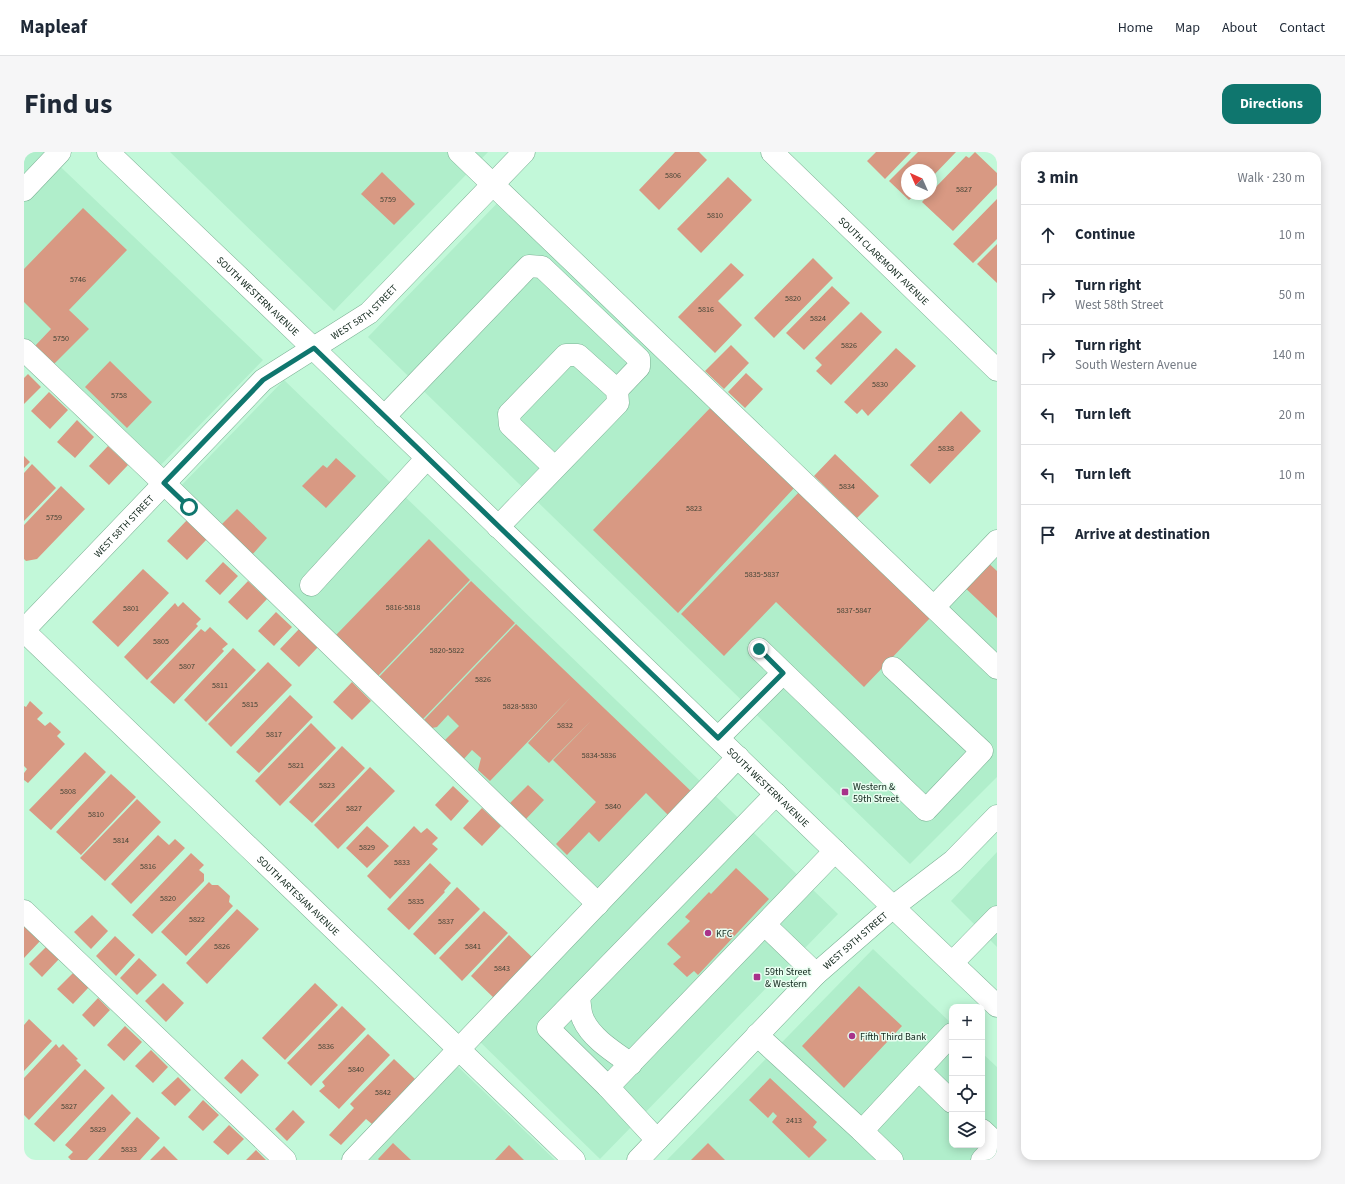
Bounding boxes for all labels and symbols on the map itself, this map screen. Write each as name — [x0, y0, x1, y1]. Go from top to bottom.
north arrow — [901, 164, 937, 200]
house number: 5806 — [665, 170, 681, 181]
house number: 5827 — [956, 184, 972, 195]
house number: 5759 — [380, 194, 396, 205]
house number: 5810 — [707, 210, 723, 221]
street label: SOUTH CLAREMONT AVENUE — [835, 214, 932, 308]
street label: SOUTH WESTERN AVENUE — [213, 254, 302, 339]
house number: 5746 — [70, 274, 86, 285]
street label: WEST 58TH STREET — [329, 281, 401, 343]
house number: 5820 — [785, 293, 801, 304]
house number: 5816 — [698, 304, 714, 315]
house number: 5824 — [810, 313, 826, 324]
house number: 5750 — [53, 333, 69, 344]
house number: 5826 — [841, 340, 857, 351]
house number: 5830 — [872, 379, 888, 390]
house number: 5758 — [111, 390, 127, 401]
house number: 5838 — [938, 443, 954, 454]
house number: 5834 — [839, 481, 855, 492]
street label: WEST 58TH STREET — [91, 492, 158, 561]
route start — [180, 498, 198, 516]
house number: 5823 — [686, 503, 702, 514]
house number: 5759 — [46, 512, 62, 523]
house number: 5835-5837 — [745, 569, 779, 580]
house number: 5816-5818 — [386, 602, 420, 613]
house number: 5801 — [123, 603, 139, 614]
house number: 5837-5847 — [837, 605, 871, 616]
house number: 5805 — [153, 636, 169, 647]
route end — [750, 640, 768, 658]
house number: 5820-5822 — [430, 645, 464, 656]
house number: 5807 — [179, 661, 195, 672]
house number: 5826 — [475, 674, 491, 685]
house number: 5811 — [212, 680, 228, 691]
house number: 5815 — [242, 699, 258, 710]
house number: 5828-5830 — [503, 701, 537, 712]
house number: 5832 — [557, 720, 573, 731]
house number: 5817 — [266, 729, 282, 740]
street label: SOUTH WESTERN AVENUE — [723, 745, 812, 831]
house number: 5834-5836 — [582, 750, 616, 761]
house number: 5821 — [288, 760, 304, 771]
house number: 5823 — [319, 780, 335, 791]
place label: Western & 59th Street — [853, 780, 899, 806]
house number: 5808 — [60, 786, 76, 797]
marker: Western & 59th Street — [840, 787, 850, 797]
house number: 5840 — [605, 801, 621, 812]
house number: 5827 — [346, 803, 362, 814]
house number: 5810 — [88, 809, 104, 820]
house number: 5814 — [113, 835, 129, 846]
house number: 5829 — [359, 842, 375, 853]
street label: SOUTH ARTESIAN AVENUE — [253, 853, 342, 939]
house number: 5833 — [394, 857, 410, 868]
house number: 5816 — [140, 861, 156, 872]
house number: 5820 — [160, 893, 176, 904]
house number: 5835 — [408, 896, 424, 907]
street label: WEST 59TH STREET — [820, 908, 891, 973]
house number: 5822 — [189, 914, 205, 925]
house number: 5837 — [438, 916, 454, 927]
place label: KFC — [716, 927, 733, 941]
marker: KFC — [703, 928, 713, 938]
house number: 5826 — [214, 941, 230, 952]
house number: 5841 — [465, 941, 481, 952]
house number: 5843 — [494, 963, 510, 974]
place label: 59th Street & Western — [765, 965, 811, 991]
marker: 59th Street & Western — [752, 972, 762, 982]
place label: Fifth Third Bank — [860, 1030, 926, 1044]
marker: Fifth Third Bank — [847, 1031, 857, 1041]
house number: 5836 — [318, 1041, 334, 1052]
house number: 5840 — [348, 1064, 364, 1075]
house number: 5842 — [375, 1087, 391, 1098]
house number: 5827 — [61, 1101, 77, 1112]
house number: 2413 — [786, 1115, 802, 1126]
house number: 5829 — [90, 1124, 106, 1135]
house number: 5833 — [121, 1144, 137, 1155]

